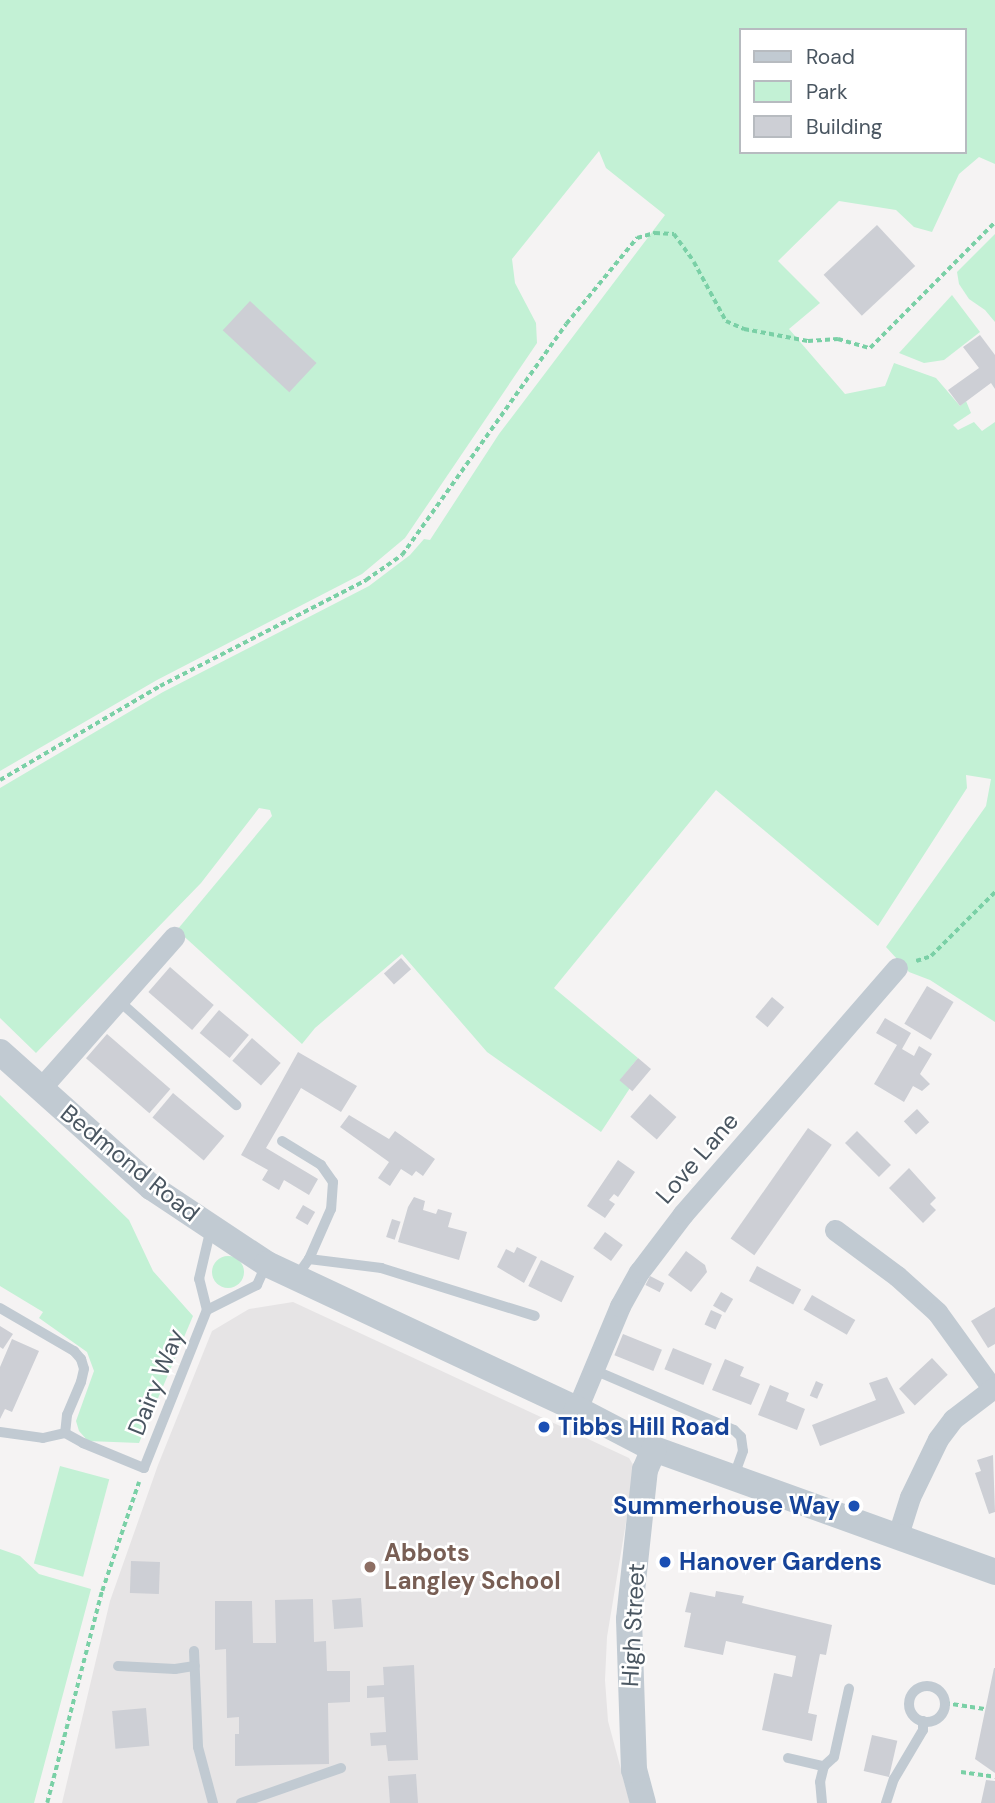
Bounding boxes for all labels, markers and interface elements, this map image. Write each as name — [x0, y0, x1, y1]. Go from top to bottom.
legend — [740, 28, 967, 154]
text: Road — [806, 43, 855, 71]
text: Park — [806, 78, 847, 106]
text: Building — [806, 113, 882, 141]
street label: Bedmond Road — [55, 1098, 205, 1228]
street label: Love Lane — [650, 1107, 744, 1209]
street label: Dairy Way — [122, 1325, 190, 1439]
place label: Tibbs Hill Road — [558, 1413, 730, 1441]
marker: Tibbs Hill Road — [536, 1419, 552, 1435]
place label: Summerhouse Way — [613, 1492, 840, 1520]
marker: Summerhouse Way — [846, 1498, 862, 1514]
place label: Abbots Langley School — [384, 1539, 561, 1595]
place label: Hanover Gardens — [679, 1548, 882, 1576]
marker: Hanover Gardens — [657, 1554, 673, 1570]
marker: Abbots Langley School — [362, 1559, 378, 1575]
street label: High Street — [615, 1562, 651, 1688]

